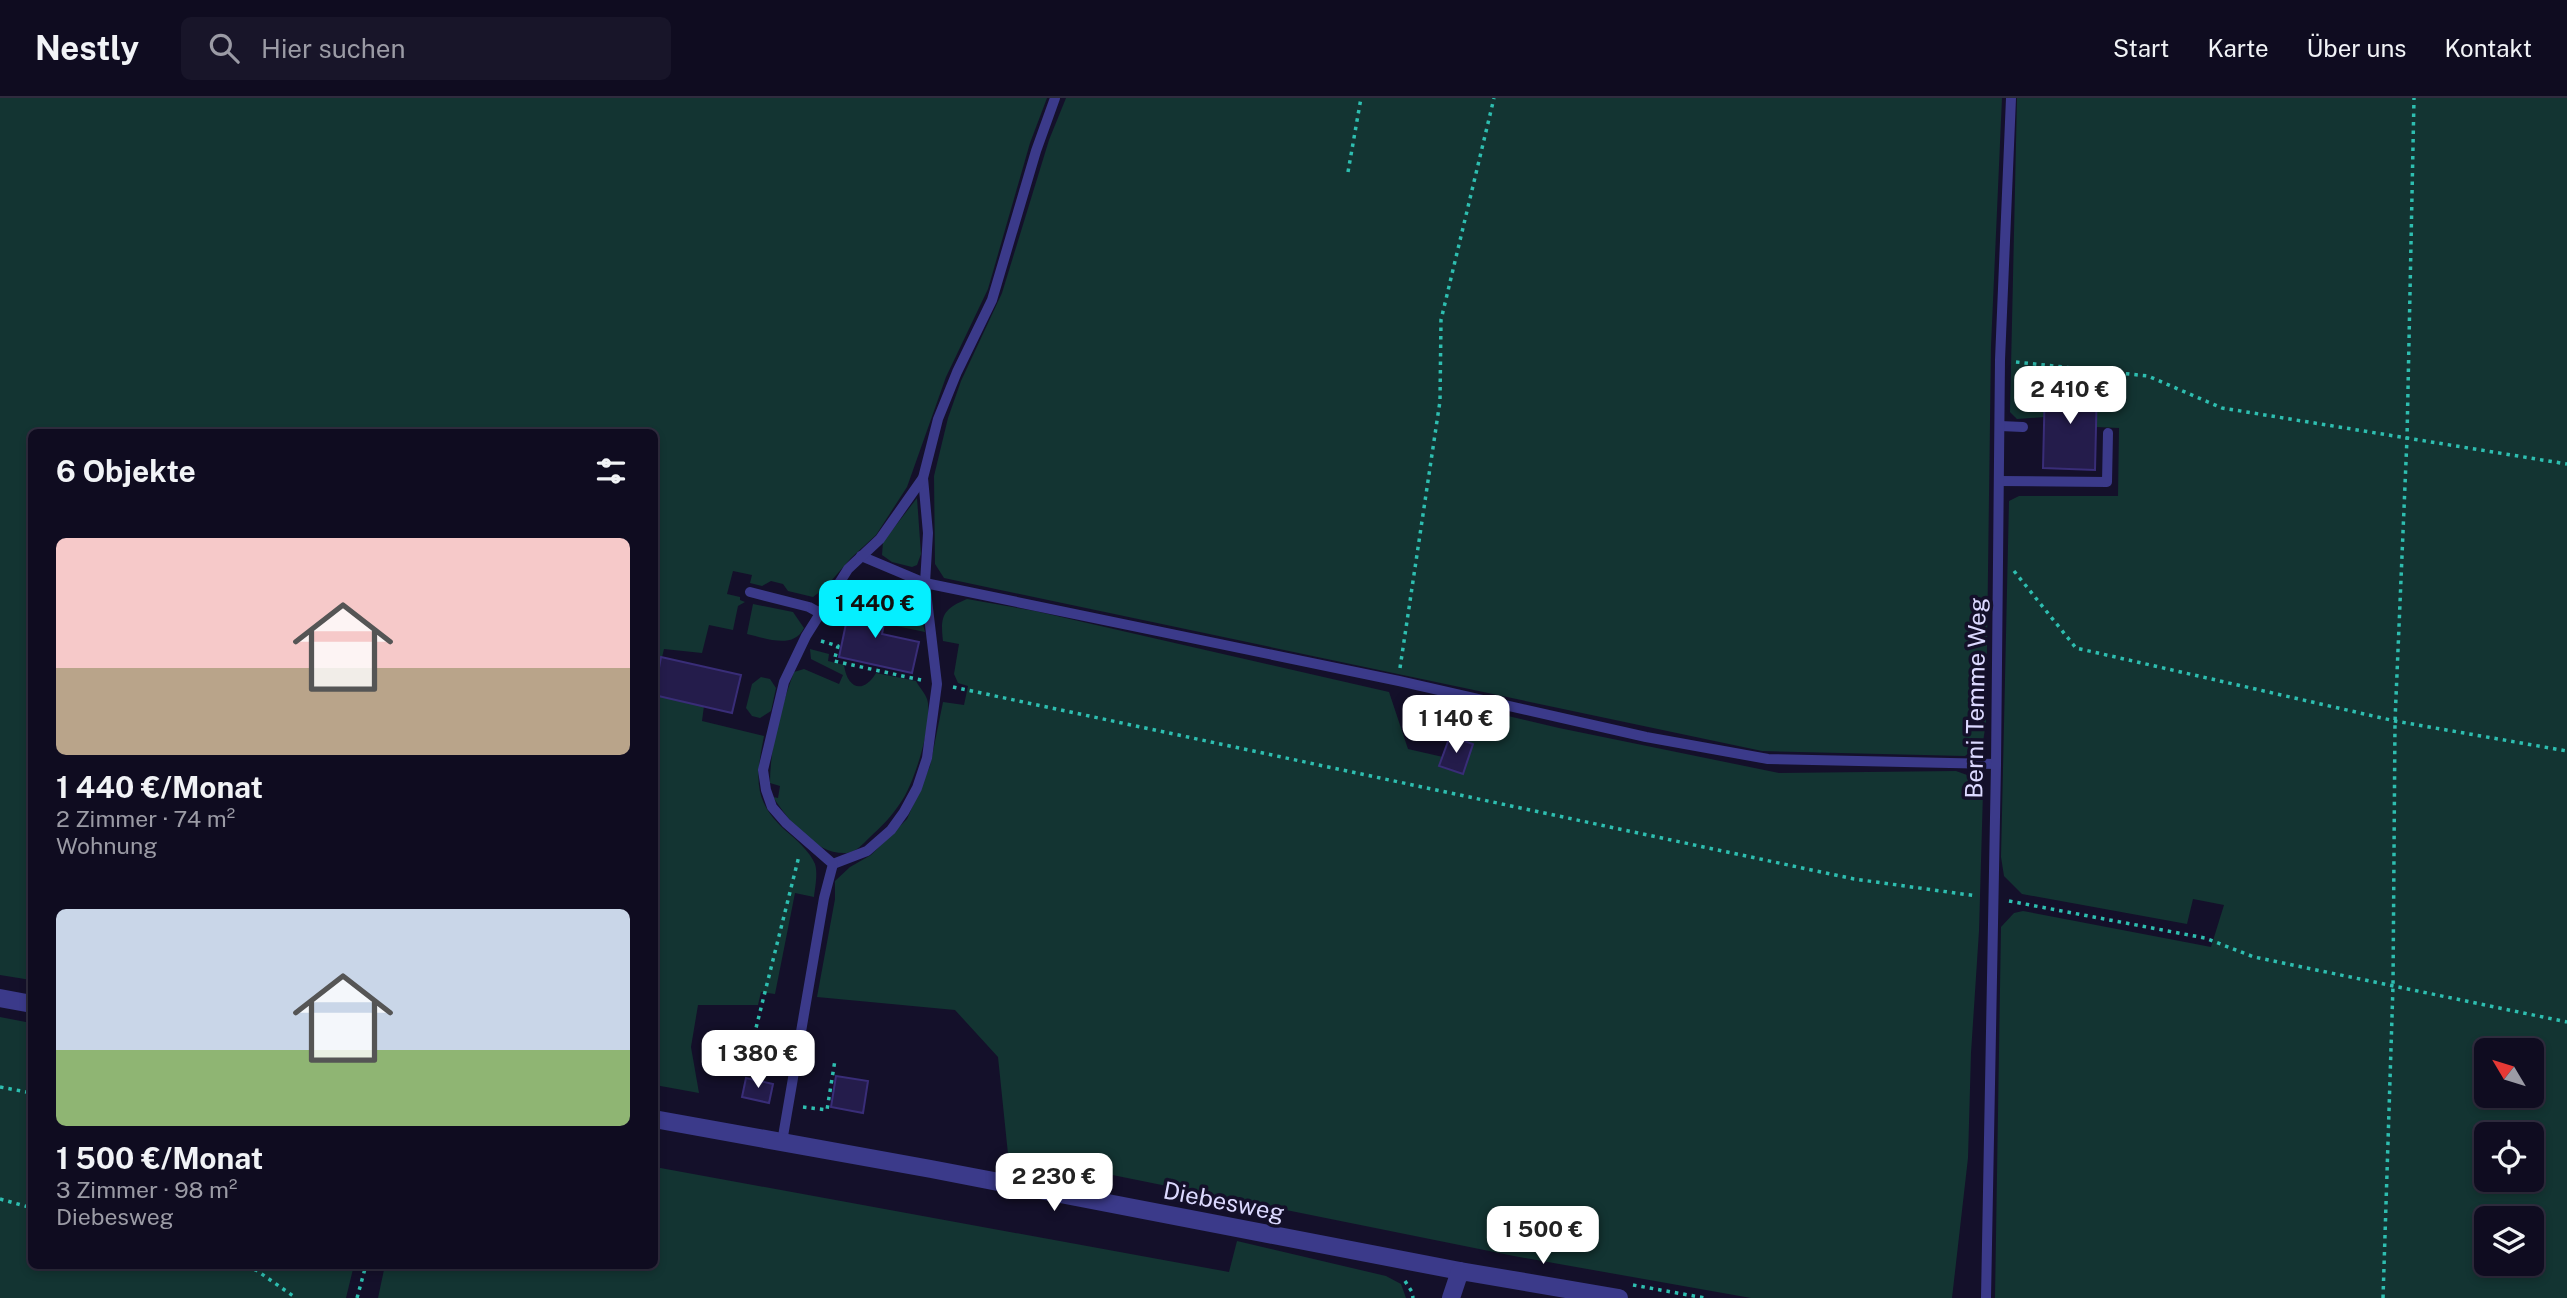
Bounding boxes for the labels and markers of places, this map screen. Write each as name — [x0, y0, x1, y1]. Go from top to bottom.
pin: 2 410 € — [2005, 366, 2135, 426]
pin: 1 440 € — [810, 580, 940, 640]
pin: 1 140 € — [1391, 696, 1521, 755]
pin: 1 380 € — [693, 1030, 823, 1090]
pin: 2 230 € — [989, 1154, 1119, 1213]
pin: 1 500 € — [1478, 1206, 1608, 1266]

